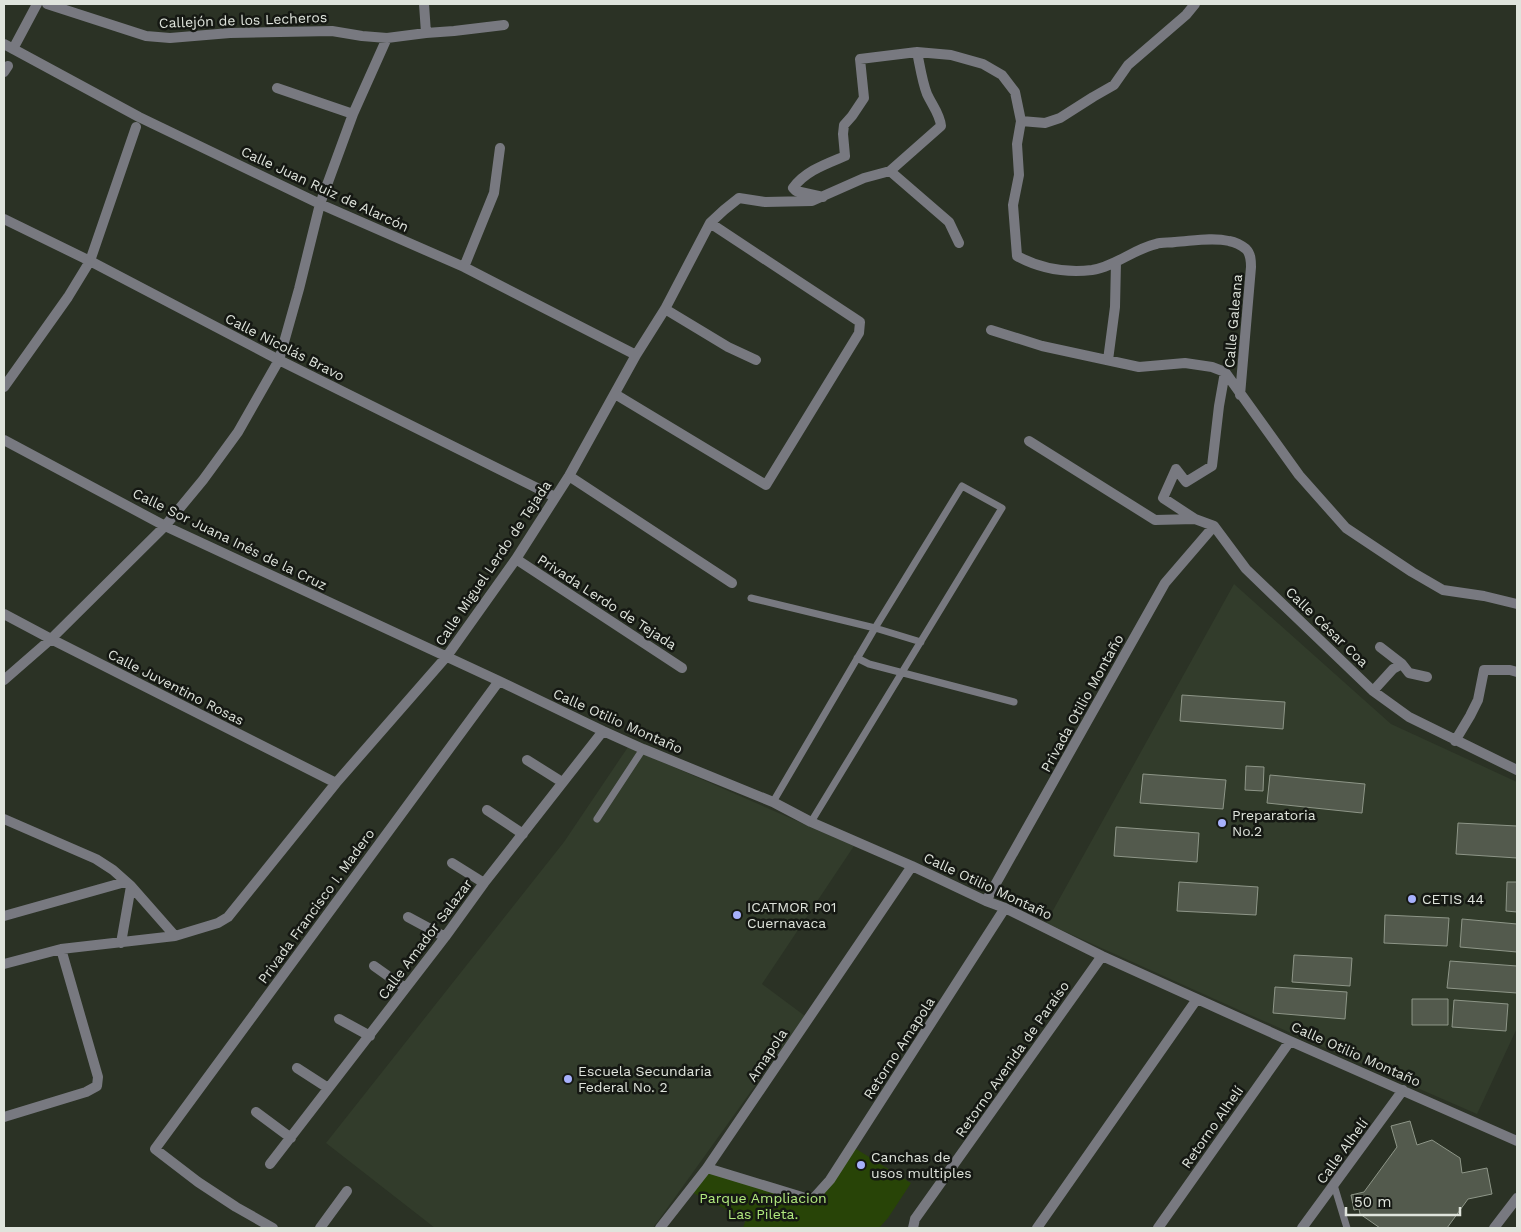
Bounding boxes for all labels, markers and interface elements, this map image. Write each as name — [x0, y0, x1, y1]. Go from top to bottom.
street label: Callejón de los Lecheros — [159, 9, 327, 31]
street label: Calle Juan Ruiz de Alarcón — [239, 143, 411, 235]
street label: Calle Galeana — [1221, 273, 1245, 368]
street label: Calle Nicolás Bravo — [223, 310, 347, 384]
street label: Calle Miguel Lerdo de Tejada — [432, 477, 554, 649]
street label: Calle Sor Juana Inés de la Cruz — [130, 485, 330, 593]
street label: Privada Lerdo de Tejada — [535, 551, 680, 653]
street label: Calle César Coa — [1283, 584, 1371, 670]
street label: Privada Otilio Montaño — [1037, 631, 1127, 775]
street label: Calle Juventino Rosas — [105, 646, 247, 728]
street label: Calle Otilio Montaño — [551, 685, 685, 757]
place label: Preparatoria No.2 — [1232, 807, 1316, 839]
marker: Preparatoria No.2 — [1216, 817, 1228, 829]
street label: Privada Francisco I. Madero — [254, 826, 378, 986]
street label: Calle Otilio Montaño — [921, 849, 1055, 923]
street label: Calle Amador Salazar — [375, 876, 476, 1002]
place label: CETIS 44 — [1422, 891, 1484, 907]
marker: CETIS 44 — [1406, 893, 1418, 905]
place label: ICATMOR P01 Cuernavaca — [747, 899, 836, 931]
marker: ICATMOR P01 Cuernavaca — [731, 909, 743, 921]
street label: Retorno Avenida de Paraíso — [952, 978, 1072, 1140]
street label: Retorno Amapola — [860, 994, 938, 1102]
street label: Calle Otilio Montaño — [1289, 1018, 1423, 1090]
street label: Amapola — [744, 1026, 790, 1084]
place label: Escuela Secundaria Federal No. 2 — [578, 1063, 712, 1095]
marker: Escuela Secundaria Federal No. 2 — [562, 1073, 574, 1085]
street label: Retorno Alhelí — [1178, 1083, 1246, 1171]
street label: Calle Alhelí — [1313, 1115, 1371, 1187]
place label: Canchas de usos multiples — [871, 1149, 972, 1181]
marker: Canchas de usos multiples — [855, 1159, 867, 1171]
scale bar — [1346, 1184, 1460, 1216]
park label: Parque Ampliacion Las Pileta. — [699, 1190, 827, 1222]
text: 50 m — [1354, 1193, 1391, 1211]

